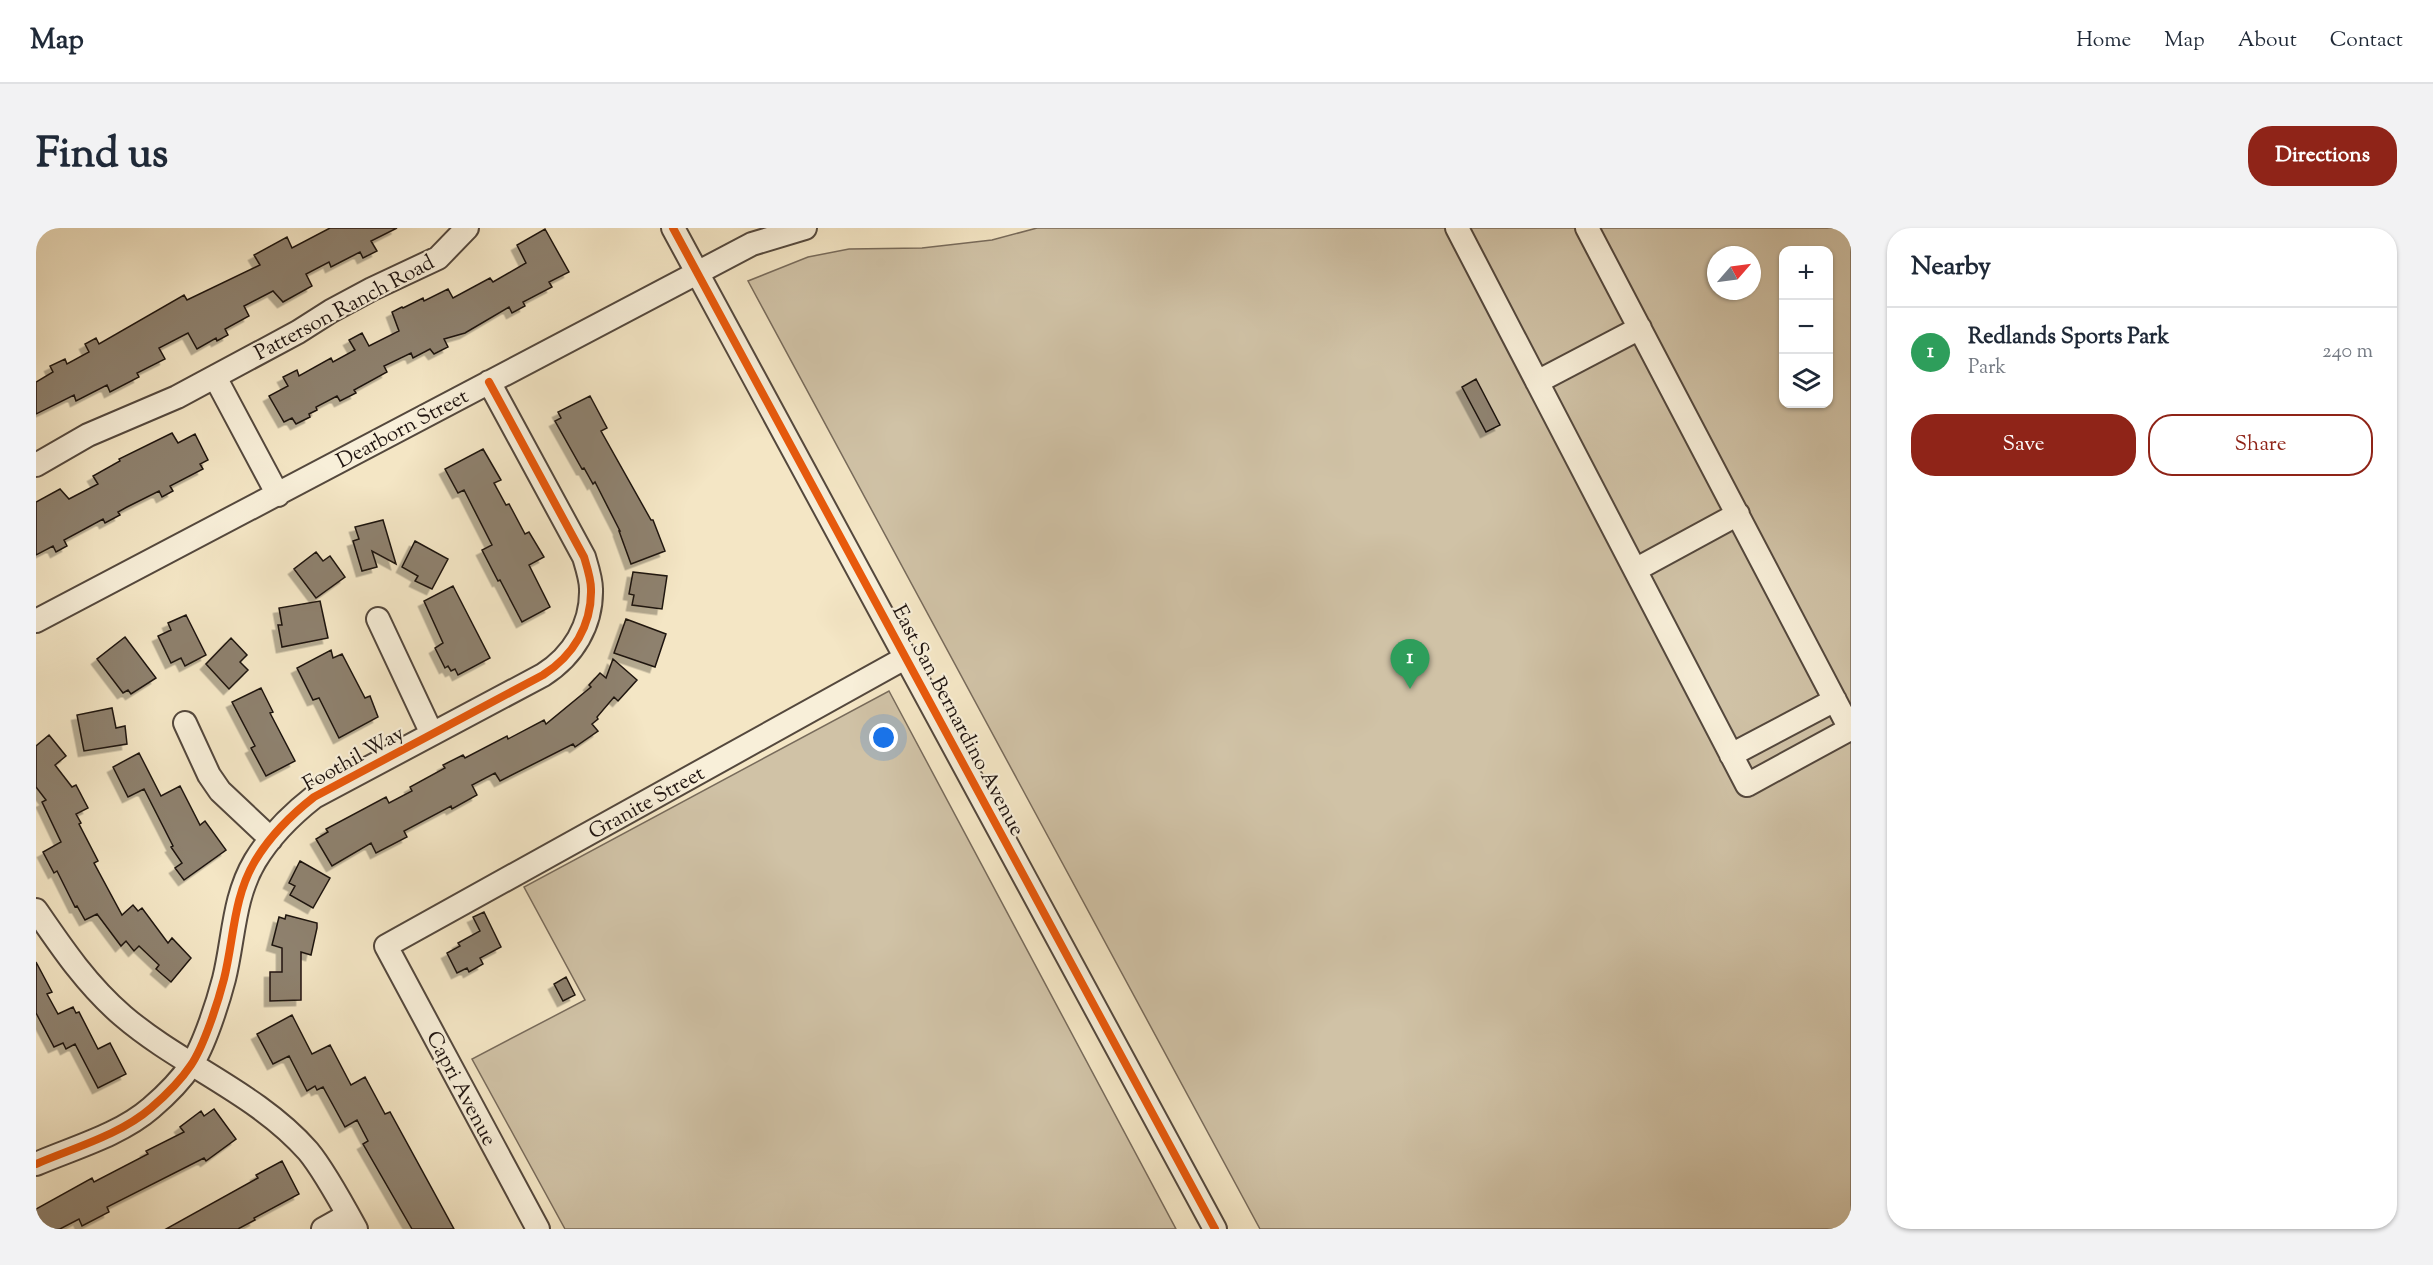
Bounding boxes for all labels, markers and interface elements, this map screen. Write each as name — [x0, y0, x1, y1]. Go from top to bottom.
text: Map — [30, 21, 84, 61]
text: Home — [2076, 26, 2131, 56]
text: Map — [2164, 26, 2205, 56]
text: About — [2238, 26, 2297, 56]
text: Contact — [2330, 26, 2403, 56]
text: Find us — [36, 126, 168, 186]
button: Directions — [2248, 126, 2397, 186]
north arrow — [1707, 246, 1761, 300]
map controls — [1779, 246, 1833, 408]
button: + — [1779, 246, 1833, 300]
street label: Patterson Ranch Road — [250, 249, 440, 369]
text: Nearby — [1911, 249, 1991, 286]
button: − — [1779, 300, 1833, 354]
text: Redlands Sports Park — [1968, 322, 2169, 354]
text: 1 — [1927, 338, 1934, 367]
text: 240 m — [2322, 338, 2373, 367]
button: layers — [1779, 354, 1833, 408]
text: Park — [1968, 354, 2006, 383]
street label: Dearborn Street — [332, 382, 474, 477]
button: Save — [1911, 414, 2136, 476]
button: Share — [2148, 414, 2373, 476]
street label: East San Bernardino Avenue — [883, 600, 1031, 842]
pin: 1 — [1390, 640, 1430, 689]
street label: Foothil Way — [298, 719, 411, 800]
your location — [869, 723, 898, 752]
street label: Granite Street — [583, 759, 711, 848]
street label: Capri Avenue — [417, 1026, 503, 1152]

